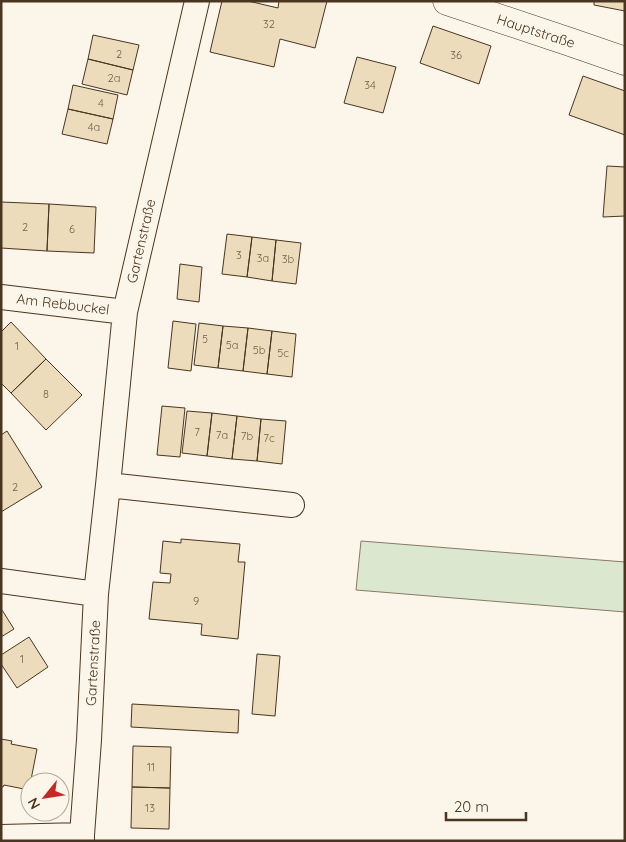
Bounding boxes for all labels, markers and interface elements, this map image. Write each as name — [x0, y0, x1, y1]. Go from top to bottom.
street label: Hauptstraße — [495, 10, 578, 52]
house number: 32 — [263, 17, 275, 31]
house number: 2 — [116, 47, 122, 61]
house number: 36 — [450, 48, 462, 62]
house number: 2a — [108, 71, 120, 85]
house number: 34 — [364, 78, 376, 92]
house number: 4 — [98, 96, 104, 110]
house number: 4a — [88, 120, 100, 134]
street label: Gartenstraße — [123, 197, 159, 285]
house number: 2 — [22, 220, 28, 234]
house number: 6 — [69, 222, 75, 236]
house number: 3 — [236, 248, 242, 262]
house number: 3a — [257, 251, 269, 265]
house number: 3b — [282, 252, 295, 266]
street label: Am Rebbuckel — [16, 289, 110, 319]
house number: 5 — [202, 332, 208, 346]
house number: 5a — [226, 338, 238, 352]
house number: 1 — [15, 339, 19, 353]
house number: 5b — [253, 343, 266, 357]
house number: 5c — [277, 346, 289, 360]
house number: 8 — [43, 387, 49, 401]
house number: 7 — [194, 425, 200, 439]
house number: 7a — [216, 428, 228, 442]
house number: 7b — [241, 429, 253, 443]
house number: 7c — [263, 431, 275, 445]
house number: 2 — [12, 480, 18, 494]
house number: 9 — [193, 594, 199, 608]
street label: Gartenstraße — [82, 620, 104, 706]
house number: 1 — [20, 652, 24, 666]
house number: 11 — [147, 760, 155, 774]
north arrow — [20, 772, 70, 822]
scale bar — [446, 790, 526, 822]
text: N — [23, 795, 44, 812]
text: 20 m — [454, 797, 489, 816]
house number: 13 — [145, 801, 155, 815]

